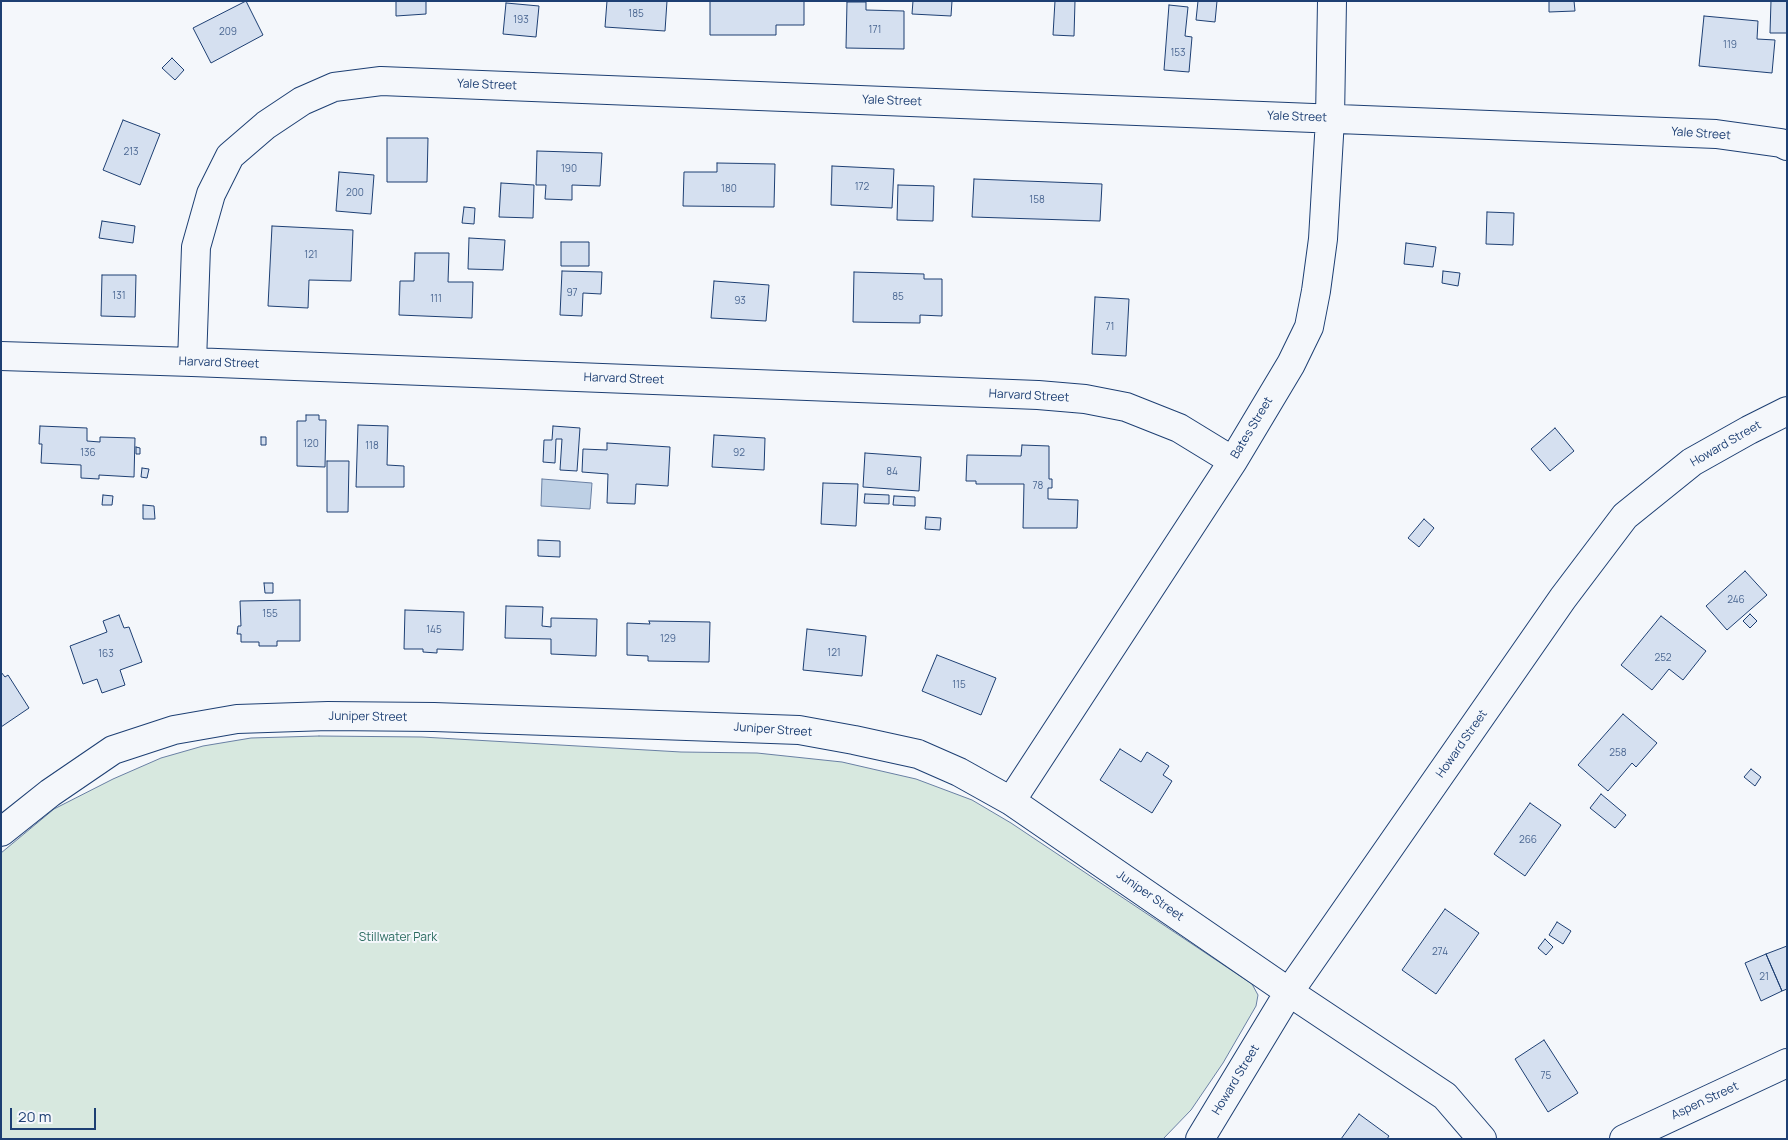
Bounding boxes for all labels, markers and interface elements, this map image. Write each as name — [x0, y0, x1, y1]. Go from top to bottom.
house number: 185 — [628, 8, 644, 20]
house number: 193 — [513, 14, 529, 26]
house number: 171 — [869, 24, 881, 36]
house number: 209 — [219, 26, 237, 38]
house number: 119 — [1723, 39, 1737, 51]
house number: 153 — [1170, 47, 1186, 59]
street label: Yale Street — [457, 77, 517, 93]
street label: Yale Street — [862, 93, 922, 109]
street label: Yale Street — [1267, 109, 1327, 125]
street label: Yale Street — [1671, 125, 1731, 143]
house number: 213 — [123, 146, 139, 158]
house number: 190 — [561, 163, 577, 175]
house number: 172 — [855, 181, 869, 193]
house number: 180 — [721, 183, 737, 195]
house number: 200 — [346, 187, 364, 199]
house number: 158 — [1029, 194, 1045, 206]
house number: 121 — [304, 249, 318, 261]
house number: 97 — [566, 287, 578, 299]
house number: 131 — [112, 290, 126, 302]
house number: 85 — [892, 291, 904, 303]
house number: 111 — [430, 293, 442, 305]
house number: 93 — [734, 295, 746, 307]
house number: 71 — [1106, 321, 1114, 333]
street label: Harvard Street — [178, 354, 260, 372]
street label: Harvard Street — [583, 370, 665, 388]
street label: Harvard Street — [988, 387, 1070, 405]
street label: Bates Street — [1228, 394, 1276, 462]
street label: Howard Street — [1688, 418, 1764, 470]
house number: 120 — [303, 438, 319, 450]
house number: 118 — [365, 440, 379, 452]
house number: 136 — [80, 447, 96, 459]
house number: 92 — [733, 447, 745, 459]
house number: 84 — [886, 466, 898, 478]
house number: 78 — [1033, 480, 1043, 492]
house number: 246 — [1727, 594, 1745, 606]
house number: 155 — [262, 608, 278, 620]
house number: 145 — [426, 624, 442, 636]
house number: 129 — [660, 633, 676, 645]
house number: 121 — [827, 647, 841, 659]
house number: 163 — [98, 648, 114, 660]
house number: 252 — [1655, 652, 1671, 664]
house number: 115 — [952, 679, 966, 691]
street label: Howard Street — [1433, 707, 1491, 781]
street label: Juniper Street — [329, 709, 407, 725]
street label: Juniper Street — [733, 720, 813, 740]
house number: 258 — [1609, 747, 1627, 759]
house number: 266 — [1519, 834, 1537, 846]
street label: Juniper Street — [1114, 868, 1186, 924]
park label: Stillwater Park — [359, 931, 437, 945]
house number: 274 — [1432, 946, 1448, 958]
house number: 21 — [1759, 971, 1769, 983]
street label: Howard Street — [1209, 1042, 1263, 1118]
house number: 75 — [1541, 1070, 1551, 1082]
street label: Aspen Street — [1669, 1079, 1741, 1123]
scale bar — [12, 1098, 99, 1130]
text: 20 m — [18, 1106, 51, 1127]

